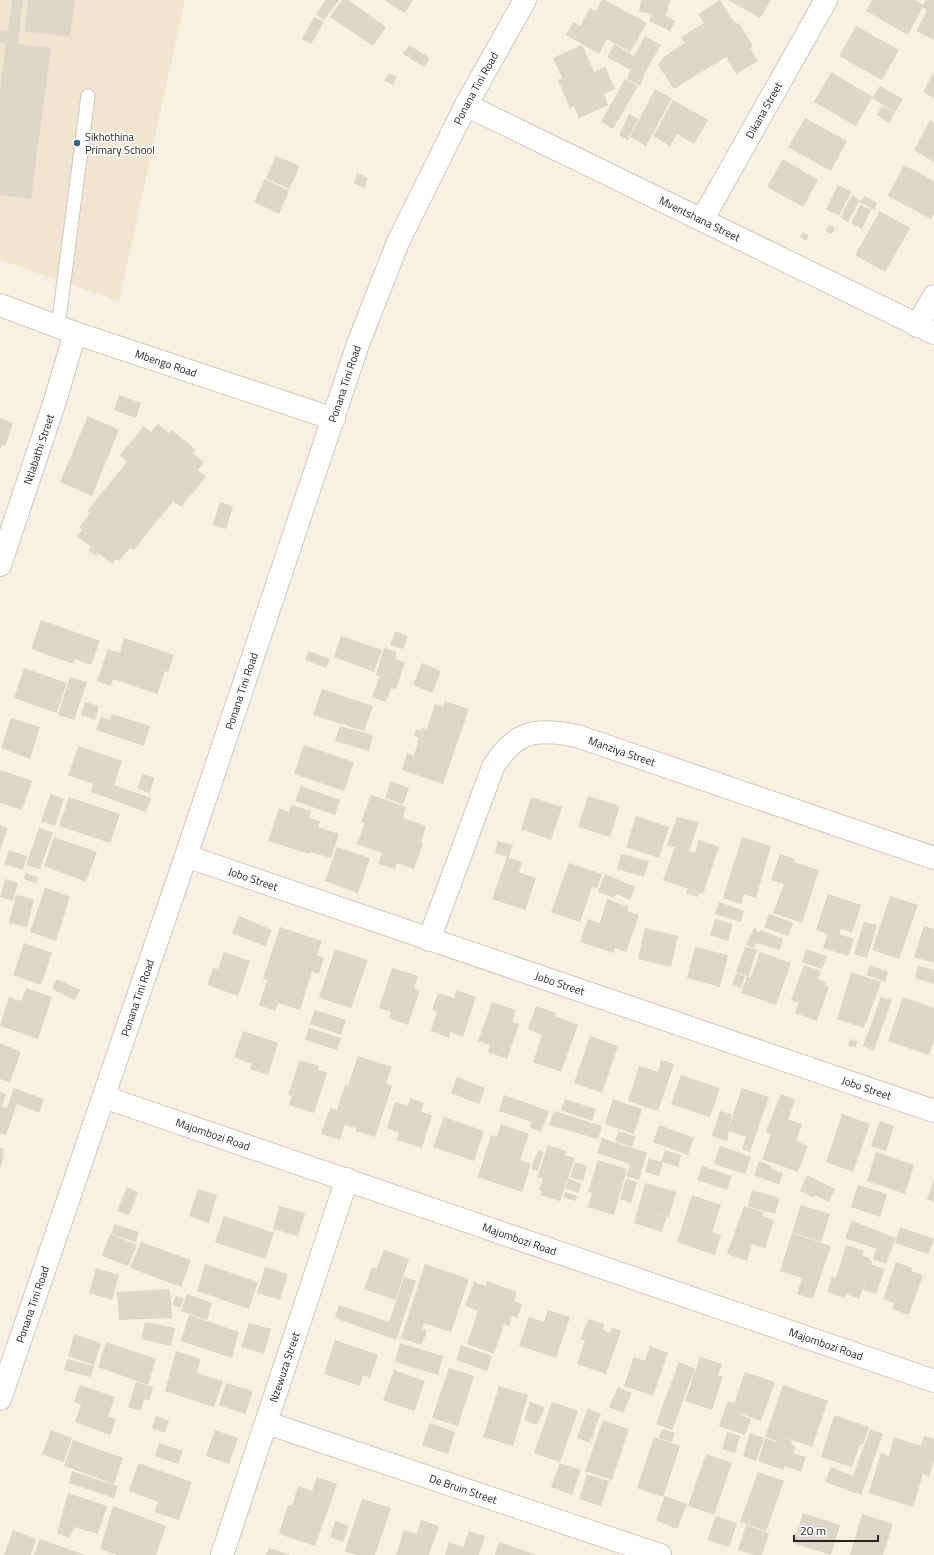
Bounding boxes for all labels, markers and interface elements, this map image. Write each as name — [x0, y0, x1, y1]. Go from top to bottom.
street label: Ponana Tini Road — [450, 49, 502, 127]
street label: Dikana Street — [742, 79, 786, 141]
place label: Sikhothina Primary School — [85, 129, 155, 158]
marker: Sikhothina Primary School — [72, 138, 82, 148]
street label: Mventshana Street — [656, 192, 743, 246]
street label: Ponana Tini Road — [324, 343, 365, 425]
street label: Mbengo Road — [133, 346, 199, 381]
street label: Ntlabathi Street — [19, 412, 58, 487]
street label: Ponana Tini Road — [221, 650, 262, 732]
street label: Manziya Street — [586, 733, 658, 770]
street label: Jobo Street — [226, 863, 280, 895]
street label: Ponana Tini Road — [117, 957, 158, 1039]
street label: Jobo Street — [533, 968, 587, 999]
street label: Jobo Street — [840, 1072, 894, 1104]
street label: Majombozi Road — [174, 1114, 252, 1154]
street label: Majombozi Road — [480, 1219, 559, 1259]
street label: Ponana Tini Road — [12, 1264, 53, 1345]
street label: Majombozi Road — [787, 1324, 865, 1364]
street label: Nzewuza Street — [265, 1330, 304, 1405]
street label: De Bruin Street — [427, 1470, 499, 1508]
scale bar — [794, 1517, 878, 1543]
text: 20 m — [800, 1521, 826, 1540]

